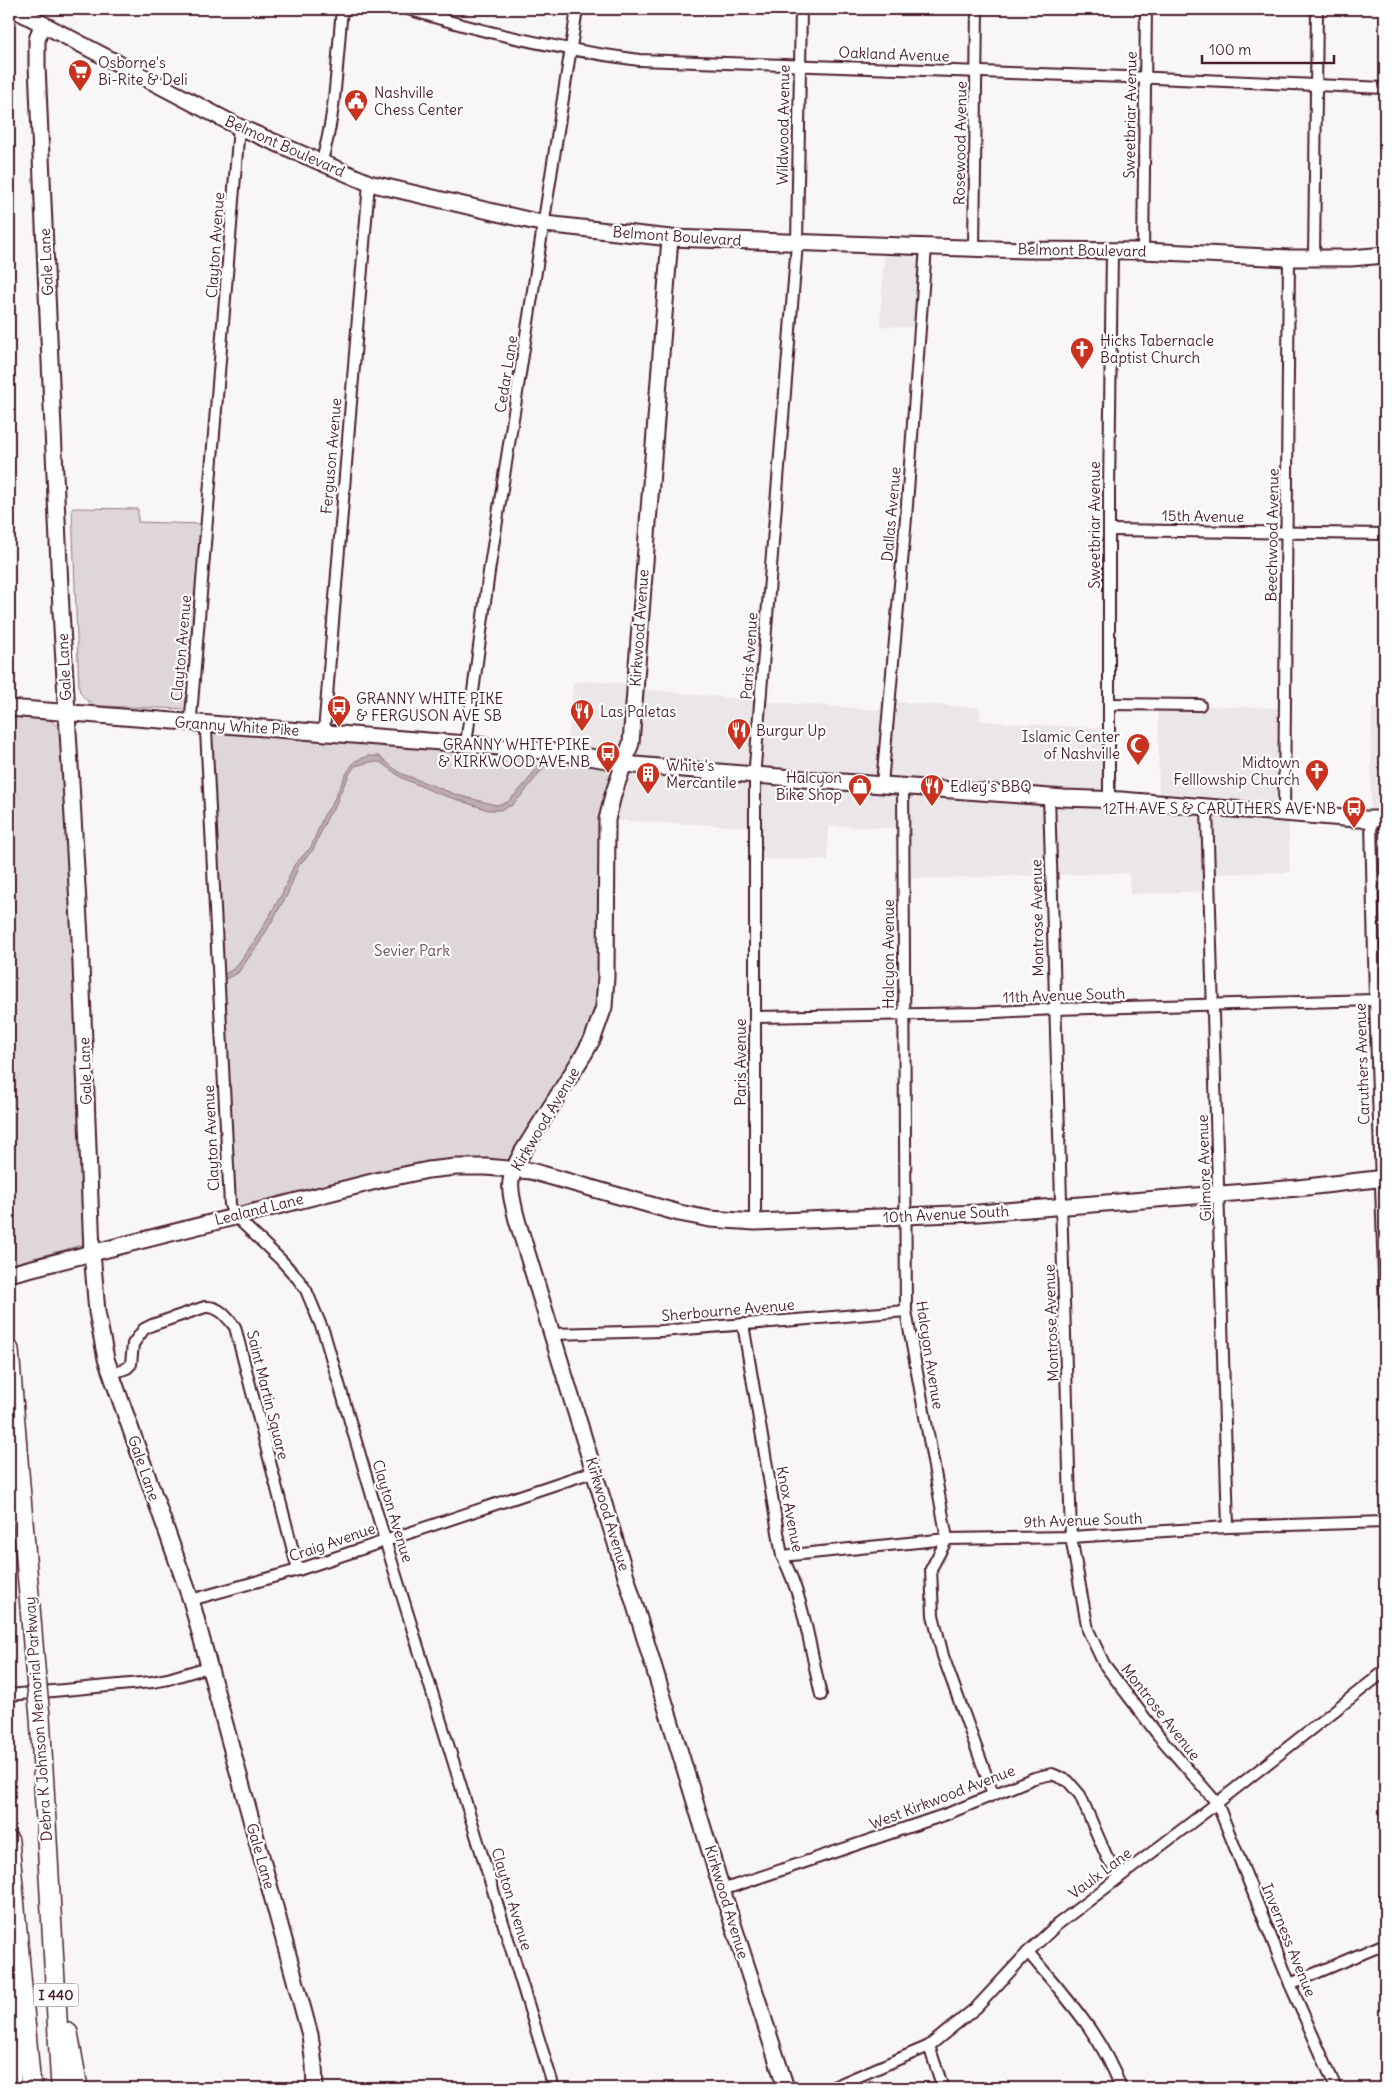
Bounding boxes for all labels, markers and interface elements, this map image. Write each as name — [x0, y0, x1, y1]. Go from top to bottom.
scale bar — [1202, 32, 1334, 64]
text: 100 m — [1209, 40, 1251, 59]
street label: Oakland Avenue — [838, 43, 950, 65]
street label: Sweetbriar Avenue — [1119, 51, 1141, 179]
place label: Osborne's Bi-Rite & Deli — [98, 53, 188, 89]
supermarket icon: Osborne's Bi-Rite & Deli — [67, 58, 93, 92]
street label: Wildwood Avenue — [772, 65, 794, 185]
street label: Rosewood Avenue — [949, 81, 971, 205]
place label: Nashville Chess Center — [374, 83, 463, 119]
public building icon: Nashville Chess Center — [343, 88, 369, 122]
street label: Belmont Boulevard — [222, 111, 348, 181]
street label: Clayton Avenue — [202, 191, 228, 299]
street label: Belmont Boulevard — [612, 222, 742, 250]
street label: Gale Lane — [35, 228, 57, 296]
street label: Belmont Boulevard — [1017, 239, 1147, 261]
place label: Hicks Tabernacle Baptist Church — [1100, 331, 1214, 367]
street label: Cedar Lane — [491, 334, 521, 414]
church icon: Hicks Tabernacle Baptist Church — [1069, 336, 1095, 370]
street label: Ferguson Avenue — [316, 397, 346, 515]
street label: Sweetbriar Avenue — [1085, 461, 1104, 589]
street label: Dallas Avenue — [877, 466, 905, 562]
street label: Beechwood Avenue — [1261, 468, 1283, 602]
street label: 15th Avenue — [1162, 506, 1244, 526]
street label: Kirkwood Avenue — [625, 569, 653, 687]
street label: Clayton Avenue — [167, 594, 195, 702]
street label: Paris Avenue — [736, 612, 762, 700]
street label: Gale Lane — [53, 633, 75, 701]
place label: GRANNY WHITE PIKE & FERGUSON AVE SB — [356, 689, 503, 725]
bus stop icon: GRANNY WHITE PIKE & FERGUSON AVE SB — [326, 694, 352, 728]
restaurant icon: Las Paletas — [569, 698, 595, 732]
place label: Las Paletas — [600, 702, 676, 721]
street label: Granny White Pike — [174, 712, 300, 740]
restaurant icon: Burgur Up — [726, 717, 752, 751]
place label: Burgur Up — [756, 721, 826, 740]
place label: Islamic Center of Nashville — [1022, 727, 1120, 763]
mosque icon: Islamic Center of Nashville — [1125, 732, 1151, 766]
place label: GRANNY WHITE PIKE & KIRKWOOD AVE NB — [438, 735, 590, 771]
bus stop icon: GRANNY WHITE PIKE & KIRKWOOD AVE NB — [595, 740, 621, 774]
place label: Midtown Felllowship Church — [1174, 753, 1300, 789]
place label: White's Mercantile — [666, 756, 737, 792]
church icon: Midtown Felllowship Church — [1304, 758, 1330, 792]
building icon: White's Mercantile — [635, 761, 661, 795]
place label: Halcyon Bike Shop — [776, 768, 842, 804]
shop icon: Halcyon Bike Shop — [847, 773, 873, 807]
restaurant icon: Edley's BBQ — [919, 773, 945, 807]
place label: Edley's BBQ — [950, 777, 1032, 796]
bus stop icon: 12TH AVE S & CARUTHERS AVE NB — [1341, 795, 1367, 829]
place label: 12TH AVE S & CARUTHERS AVE NB — [1103, 799, 1336, 818]
street label: Montrose Avenue — [1026, 859, 1048, 977]
street label: Halcyon Avenue — [879, 899, 898, 1009]
park label: Sevier Park — [374, 941, 450, 960]
street label: 11th Avenue South — [1003, 983, 1126, 1007]
street label: Caruthers Avenue — [1350, 1003, 1374, 1125]
street label: Paris Avenue — [731, 1018, 750, 1106]
street label: Gale Lane — [74, 1037, 96, 1105]
street label: Kirkwood Avenue — [507, 1064, 583, 1174]
street label: Clayton Avenue — [199, 1084, 223, 1192]
street label: Gilmore Avenue — [1193, 1114, 1215, 1222]
street label: Lealand Lane — [213, 1189, 305, 1229]
street label: 10th Avenue South — [882, 1201, 1010, 1227]
street label: Montrose Avenue — [1039, 1264, 1063, 1382]
street label: Sherbourne Avenue — [661, 1295, 795, 1325]
street label: Halcyon Avenue — [912, 1299, 948, 1411]
street label: Saint Martin Square — [243, 1328, 293, 1462]
street label: Gale Lane — [124, 1433, 164, 1503]
street label: Kirkwood Avenue — [582, 1455, 634, 1573]
street label: Clayton Avenue — [368, 1457, 418, 1565]
street label: Knox Avenue — [772, 1464, 808, 1554]
street label: 9th Avenue South — [1023, 1508, 1143, 1532]
street label: Craig Avenue — [286, 1518, 378, 1566]
street label: Debra K Johnson Memorial Parkway — [20, 1596, 56, 1842]
street label: Montrose Avenue — [1117, 1660, 1205, 1764]
street label: West Kirkwood Avenue — [867, 1760, 1017, 1834]
street label: Gale Lane — [243, 1821, 279, 1891]
street label: Kirkwood Avenue — [701, 1843, 753, 1961]
street label: Vaulx Lane — [1065, 1843, 1135, 1903]
street label: Clayton Avenue — [487, 1845, 537, 1953]
street label: Inverness Avenue — [1258, 1880, 1320, 2000]
road number: I 440 — [34, 1984, 78, 2006]

